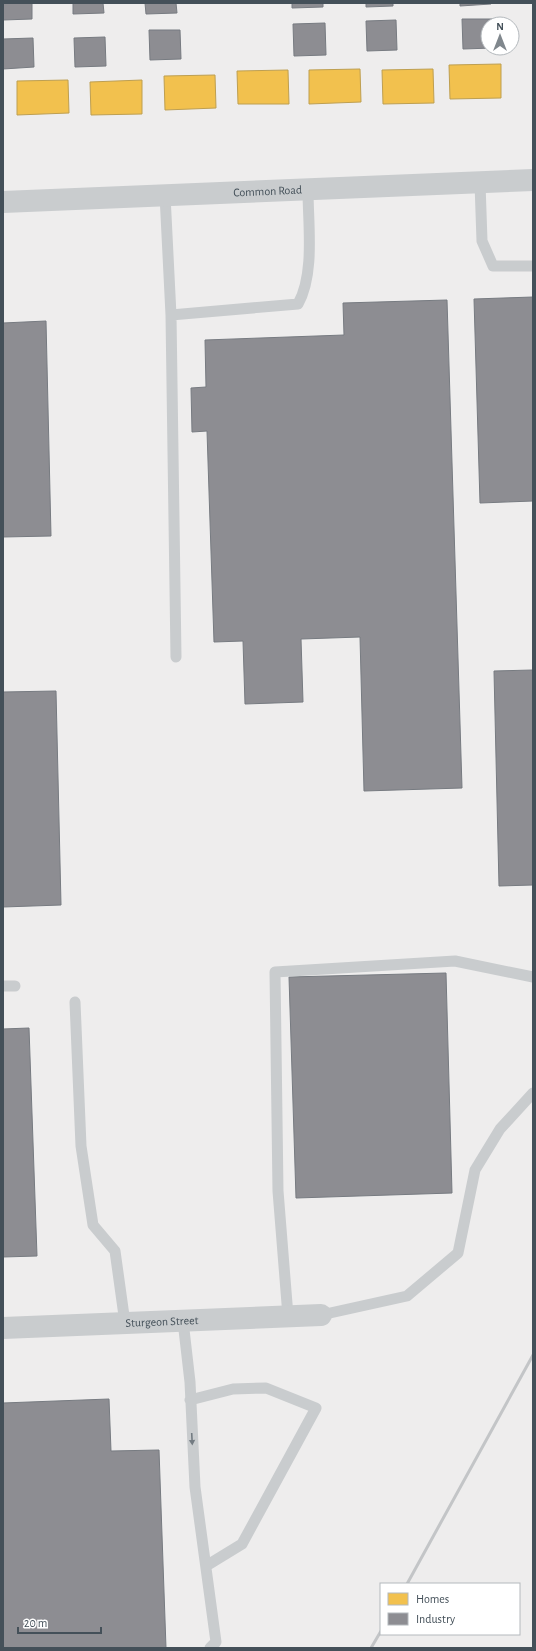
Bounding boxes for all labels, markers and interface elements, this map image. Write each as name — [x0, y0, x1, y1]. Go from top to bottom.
north arrow — [480, 16, 520, 56]
text: N — [496, 21, 504, 32]
street label: Common Road — [233, 184, 302, 198]
street label: Sturgeon Street — [125, 1314, 199, 1329]
one-way arrow — [189, 1433, 196, 1445]
legend — [380, 1583, 520, 1635]
text: Homes — [416, 1593, 449, 1605]
scale bar — [18, 1609, 101, 1635]
text: Industry — [416, 1613, 455, 1626]
text: 20 m — [24, 1617, 47, 1629]

